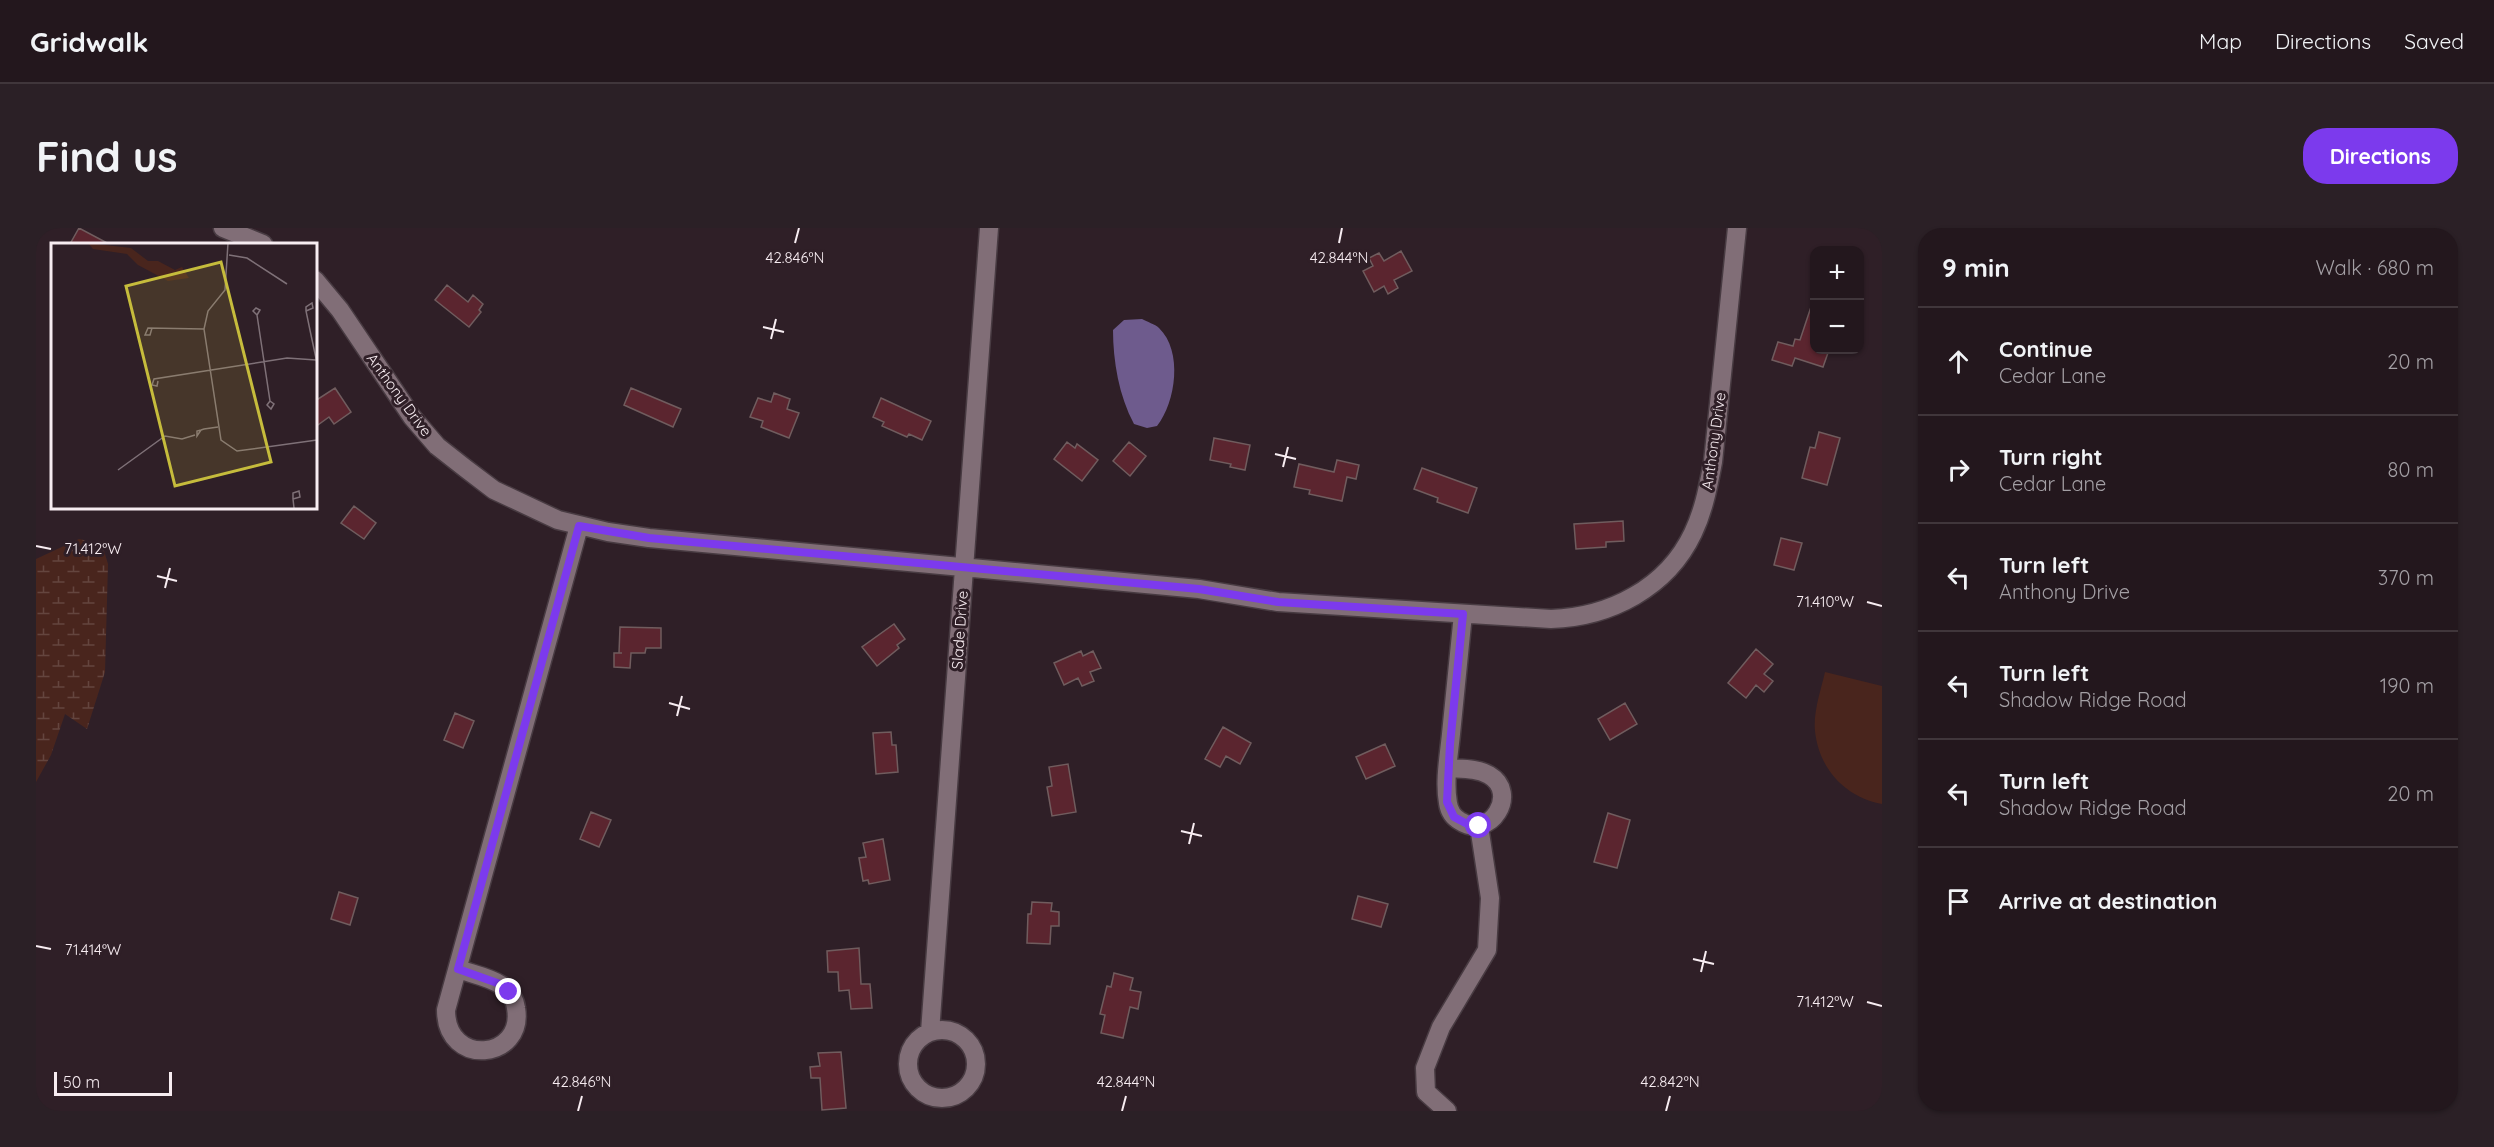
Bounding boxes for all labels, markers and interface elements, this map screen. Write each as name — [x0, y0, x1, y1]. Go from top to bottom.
text: Gridwalk — [30, 24, 149, 59]
text: Map — [2199, 28, 2242, 54]
text: Directions — [2275, 28, 2371, 54]
text: Saved — [2404, 28, 2464, 54]
button: Directions — [2303, 128, 2458, 184]
text: Find us — [36, 130, 178, 183]
inset map — [51, 243, 316, 508]
map controls — [1810, 246, 1864, 354]
button: + — [1810, 246, 1864, 300]
text: 42.846°N — [766, 248, 824, 267]
text: 42.844°N — [1310, 248, 1368, 267]
text: 9 min — [1942, 251, 2010, 284]
text: Walk · 680 m — [2315, 255, 2434, 280]
button: − — [1810, 300, 1864, 354]
text: Continue — [1999, 335, 2093, 363]
icon: ahead — [1942, 345, 1975, 378]
street label: Anthony Drive — [363, 349, 436, 440]
text: 20 m — [2387, 349, 2434, 374]
text: Cedar Lane — [1999, 363, 2106, 388]
street label: Anthony Drive — [1697, 391, 1730, 491]
text: Turn right — [1999, 443, 2103, 471]
icon: right — [1942, 453, 1975, 486]
text: 80 m — [2388, 457, 2434, 482]
text: Cedar Lane — [1999, 471, 2106, 496]
text: 71.412°W — [64, 539, 122, 558]
text: Turn left — [1999, 551, 2089, 579]
icon: left — [1942, 561, 1975, 594]
text: 370 m — [2378, 565, 2434, 590]
text: Anthony Drive — [1999, 579, 2130, 604]
street label: Slade Drive — [947, 590, 972, 670]
text: 71.410°W — [1796, 592, 1854, 611]
text: Turn left — [1999, 659, 2089, 687]
icon: left — [1942, 669, 1975, 702]
text: 190 m — [2380, 673, 2434, 698]
text: Shadow Ridge Road — [1999, 687, 2187, 712]
text: Turn left — [1999, 767, 2089, 795]
icon: left — [1942, 777, 1975, 810]
text: 20 m — [2387, 781, 2434, 806]
text: Shadow Ridge Road — [1999, 795, 2187, 820]
route start — [1465, 812, 1491, 838]
icon: arrive — [1942, 885, 1975, 918]
text: Arrive at destination — [1999, 887, 2217, 915]
text: 71.414°W — [65, 940, 122, 959]
route end — [495, 978, 521, 1004]
text: 71.412°W — [1796, 992, 1854, 1011]
scale bar — [54, 1069, 172, 1096]
text: 50 m — [63, 1072, 100, 1092]
text: 42.846°N — [553, 1072, 611, 1091]
text: 42.844°N — [1097, 1072, 1155, 1091]
text: 42.842°N — [1640, 1072, 1700, 1091]

